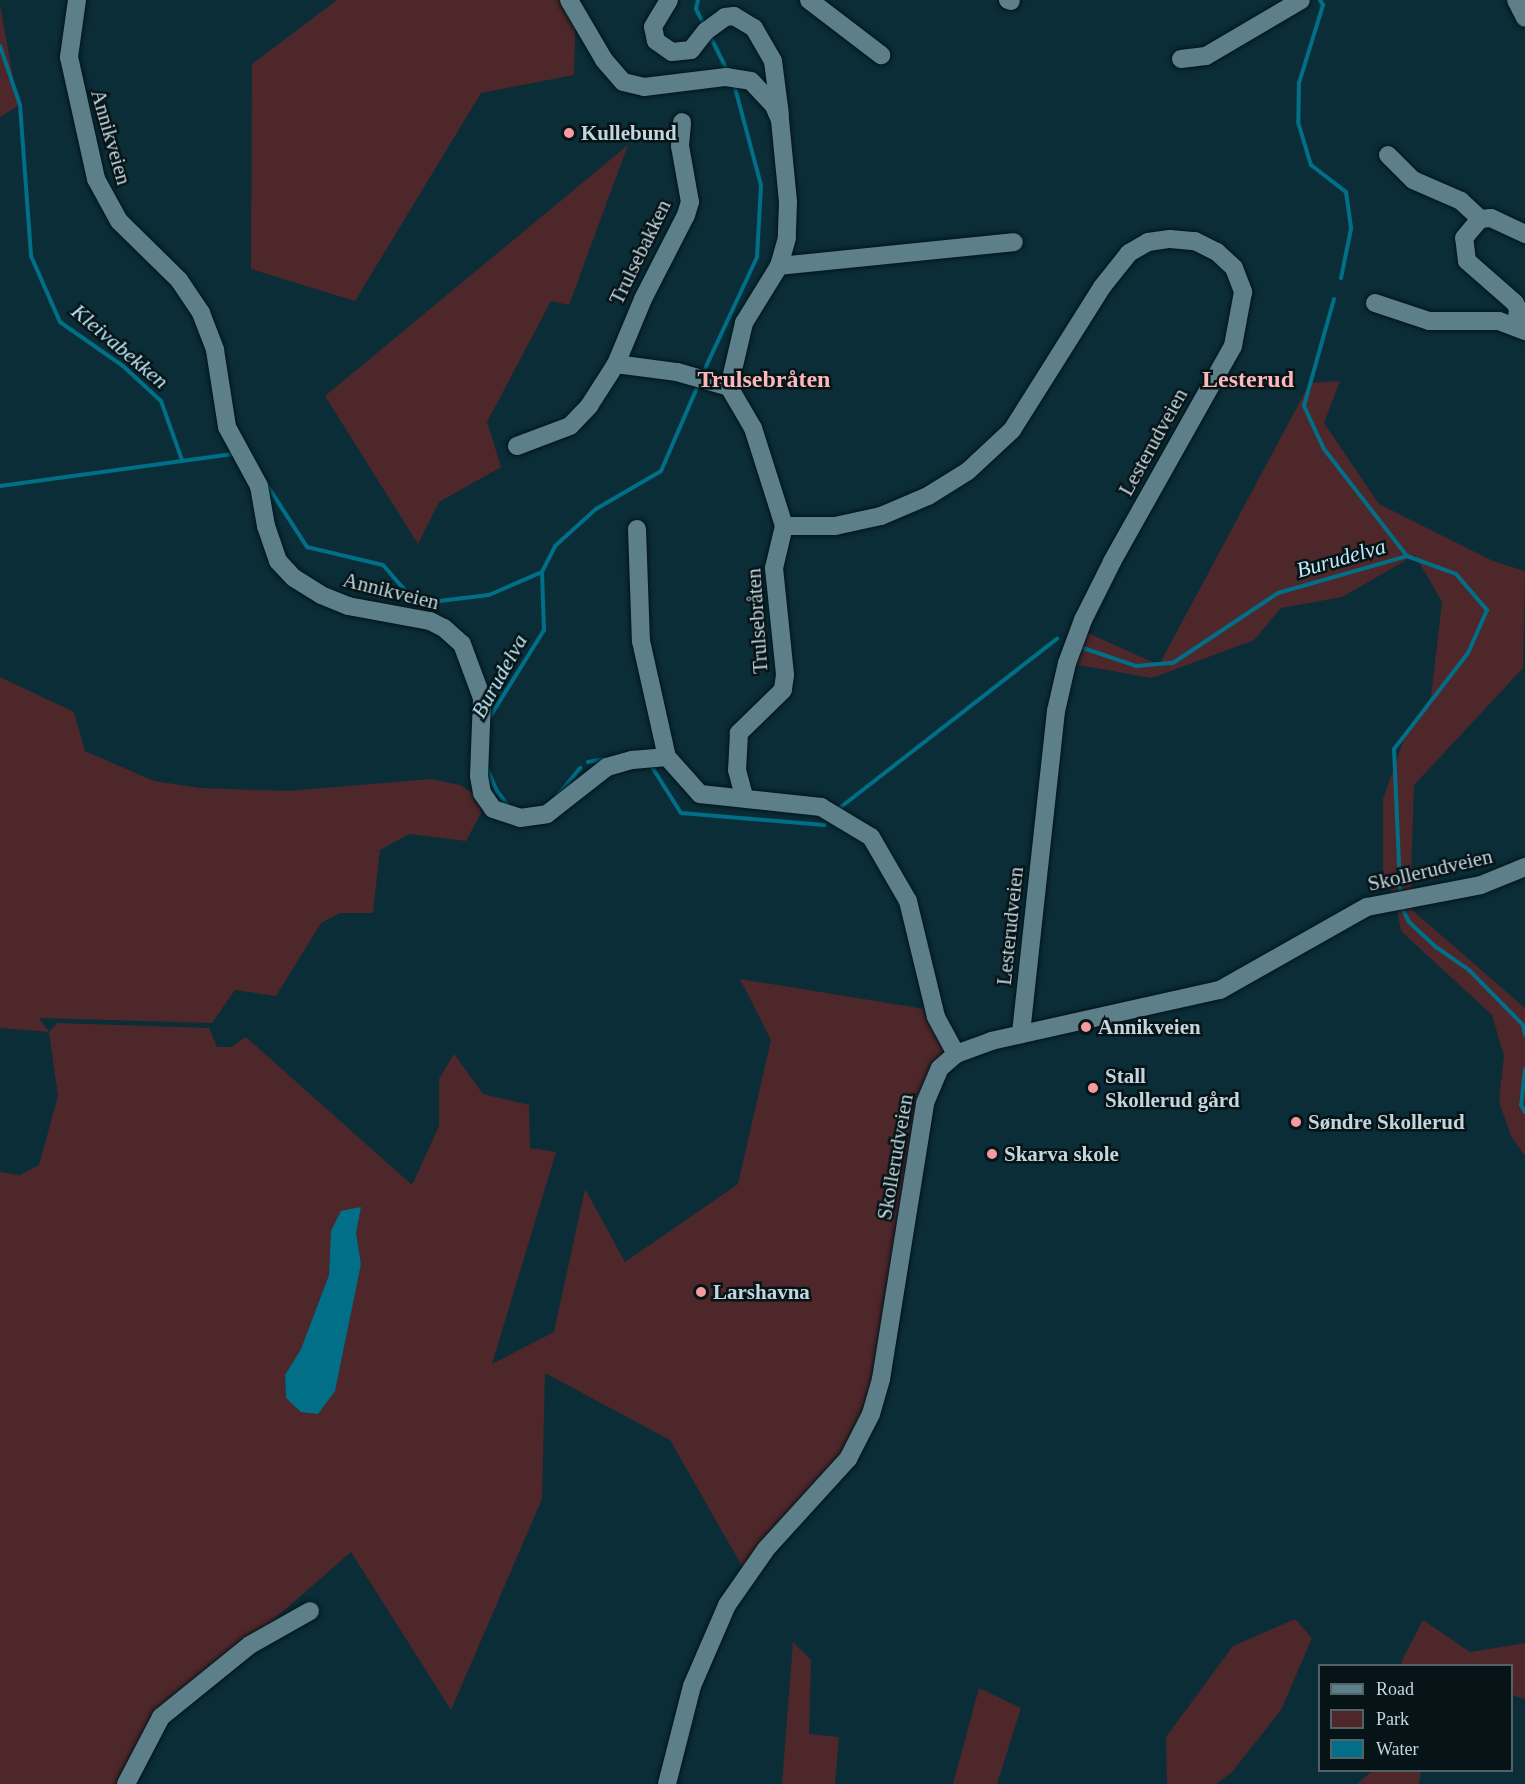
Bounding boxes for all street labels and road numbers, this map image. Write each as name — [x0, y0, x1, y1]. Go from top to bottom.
street label: Annikveien — [85, 86, 137, 188]
street label: Trulsebakken — [604, 195, 676, 309]
street label: Lesterudveien — [1113, 384, 1193, 500]
street label: Annikveien — [340, 567, 442, 615]
street label: Trulsebråten — [741, 568, 773, 674]
street label: Skollerudveien — [1365, 843, 1495, 897]
street label: Lesterudveien — [991, 866, 1029, 986]
street label: Skollerudveien — [872, 1092, 918, 1222]

